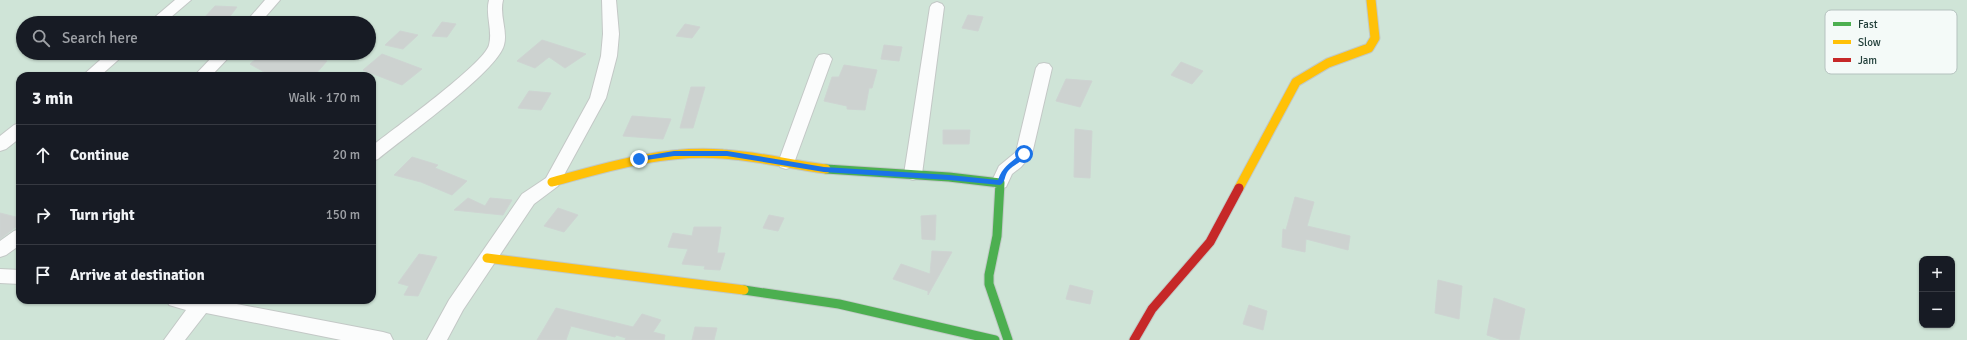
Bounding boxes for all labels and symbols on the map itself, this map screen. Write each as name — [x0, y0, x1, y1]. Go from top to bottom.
legend — [1825, 10, 1957, 74]
text: Fast — [1858, 18, 1878, 31]
text: Slow — [1858, 36, 1881, 49]
text: Jam — [1858, 54, 1877, 67]
route start — [1015, 145, 1033, 163]
route end — [630, 150, 648, 168]

